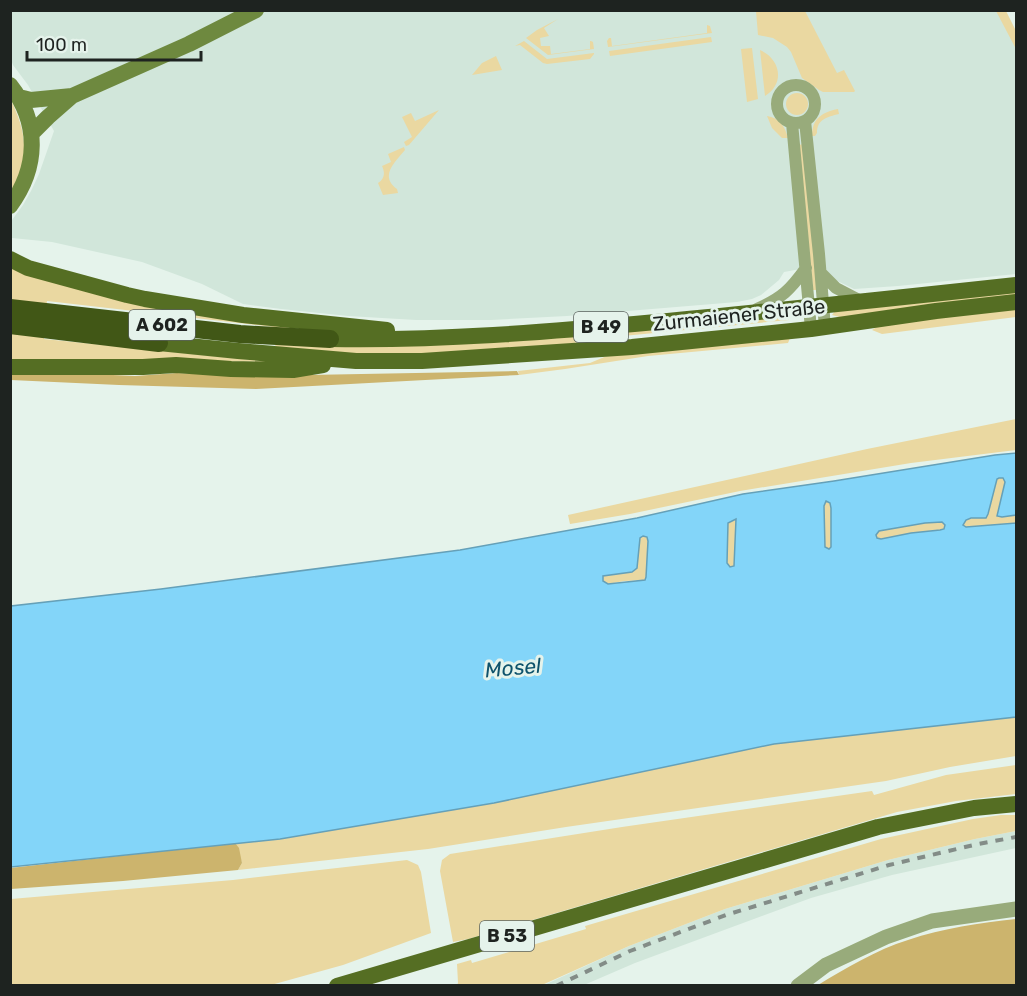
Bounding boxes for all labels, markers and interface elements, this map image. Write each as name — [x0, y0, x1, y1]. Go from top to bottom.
scale bar — [27, 24, 201, 62]
text: 100 m — [36, 34, 87, 56]
street label: Zurmaiener Straße — [652, 294, 826, 336]
road number: A 602 — [129, 310, 195, 340]
road number: B 49 — [574, 312, 628, 342]
water label: Mosel — [484, 653, 543, 682]
road number: B 53 — [480, 921, 534, 951]

